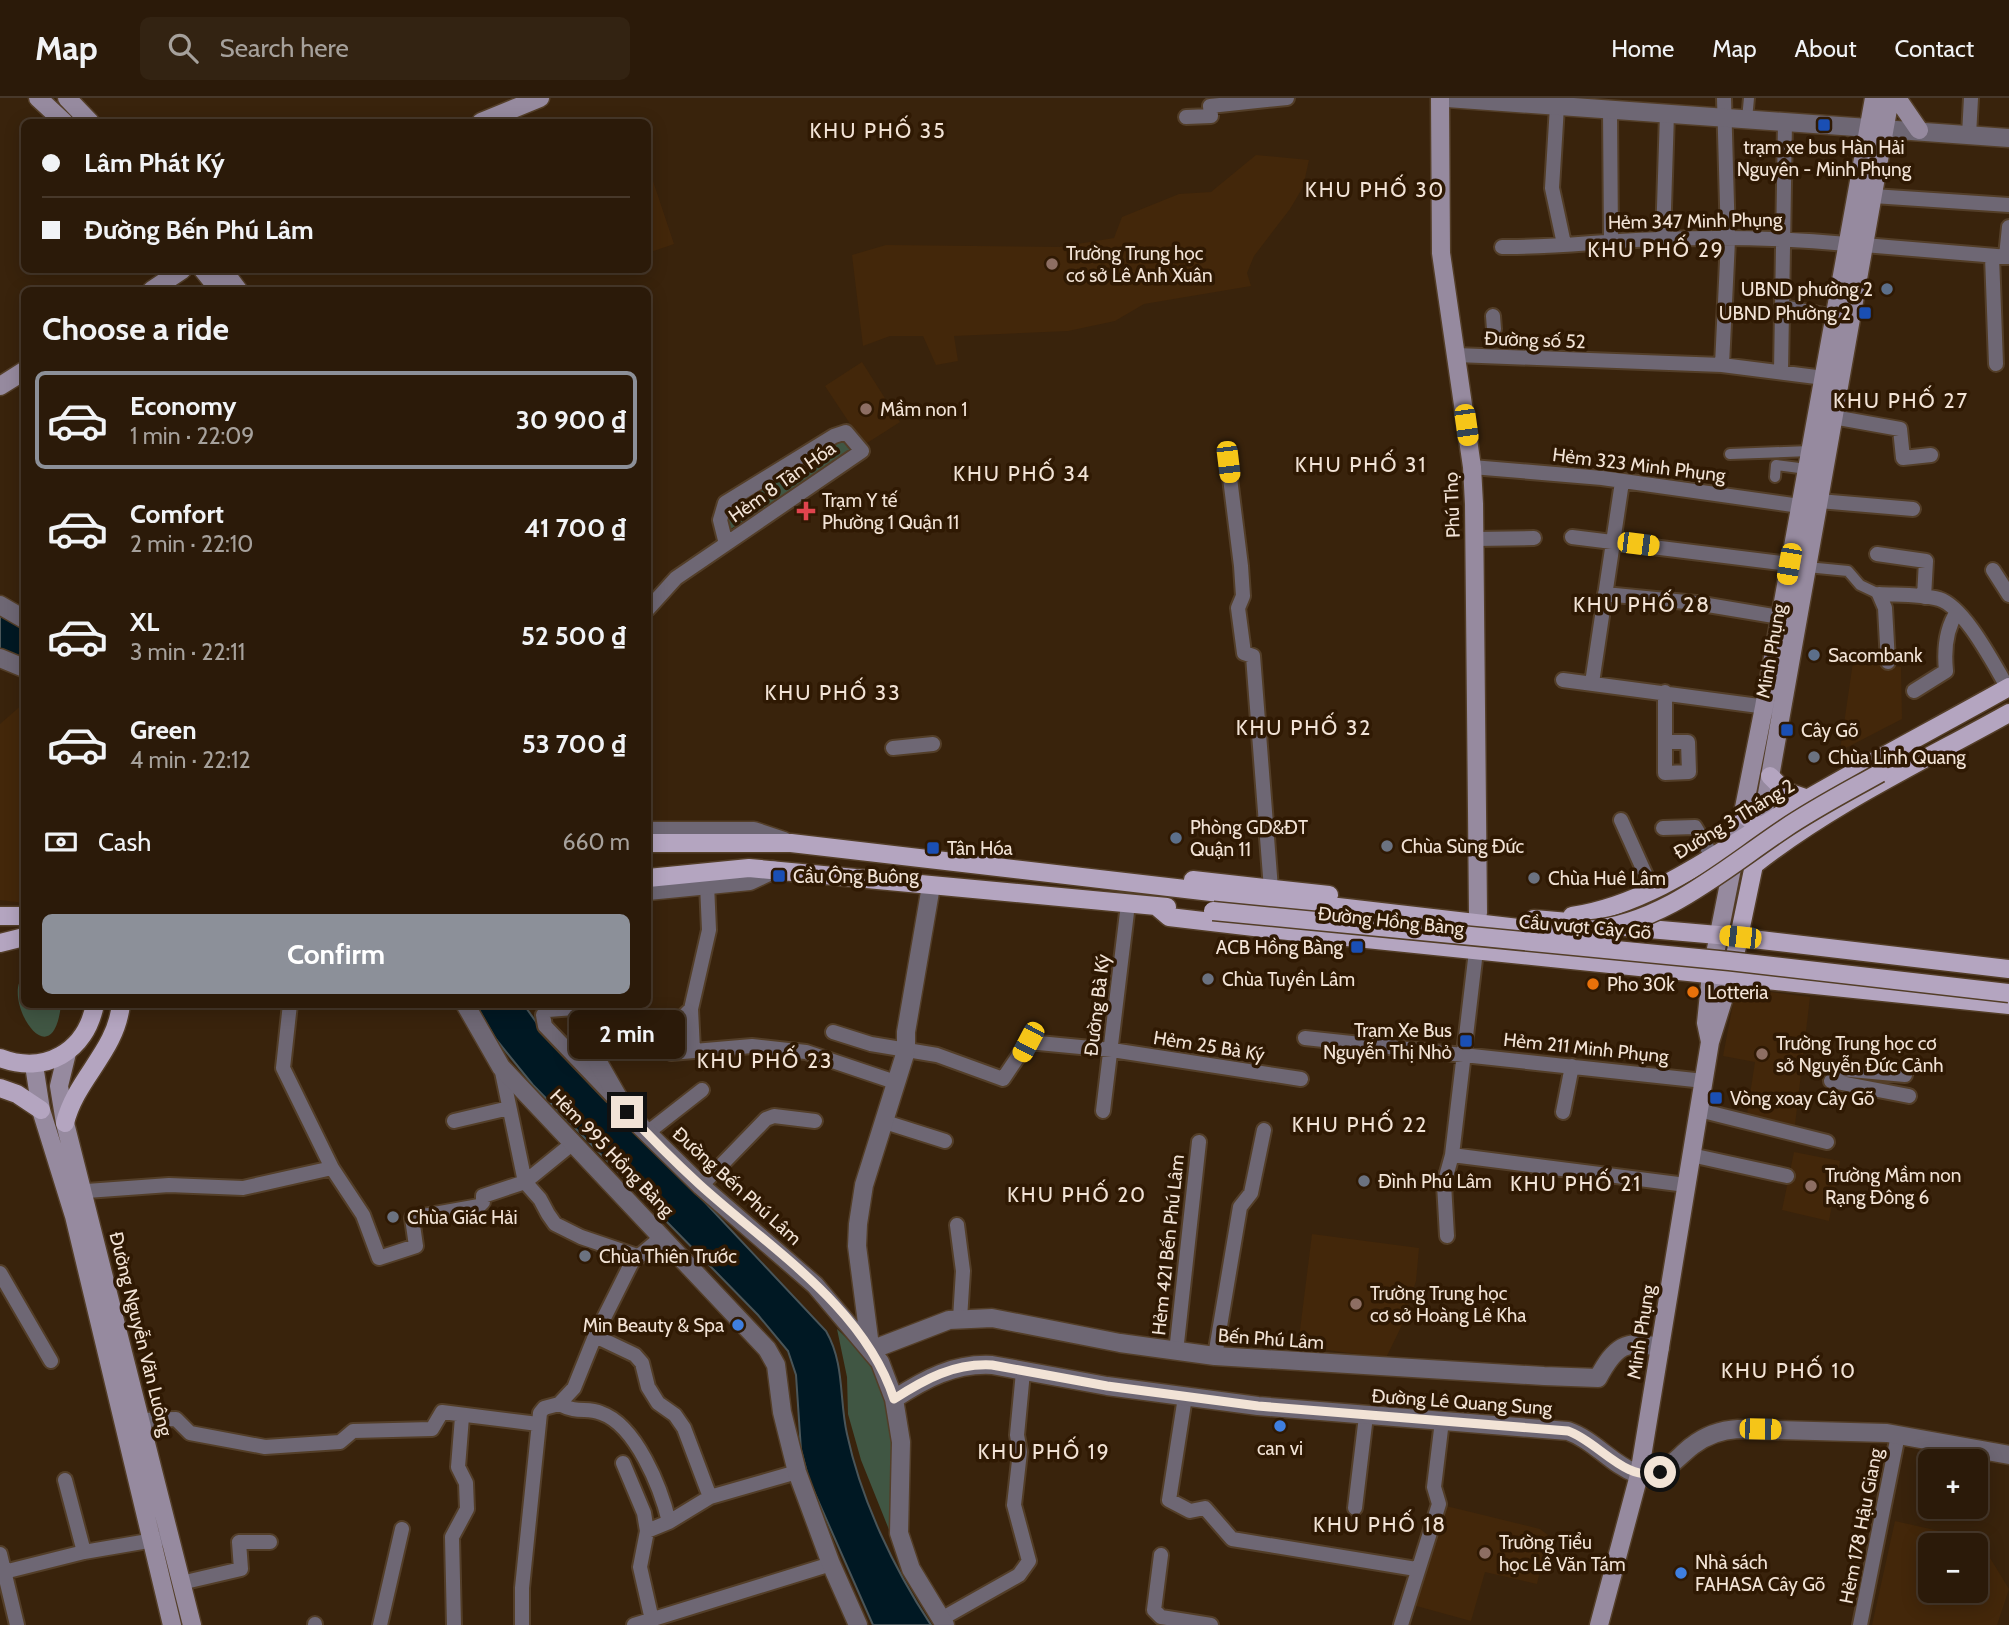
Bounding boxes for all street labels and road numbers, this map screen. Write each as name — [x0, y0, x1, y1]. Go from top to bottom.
street label: Hẻm 347 Minh Phụng — [1608, 208, 1783, 234]
street label: Đường số 52 — [1484, 327, 1586, 353]
street label: Hẻm 8 Tân Hóa — [724, 437, 840, 527]
street label: Hẻm 323 Minh Phụng — [1551, 443, 1727, 487]
street label: Phú Thọ — [1439, 472, 1465, 538]
street label: Minh Phụng — [1751, 601, 1791, 700]
street label: Đường 3 Tháng 2 — [1669, 774, 1799, 864]
street label: Đường Hồng Bàng — [1317, 902, 1466, 940]
street label: Cầu vượt Cây Gõ — [1518, 910, 1652, 944]
street label: Đường Bà Ký — [1079, 952, 1115, 1057]
street label: Hẻm 25 Bà Ký — [1152, 1026, 1267, 1066]
street label: Hẻm 211 Minh Phụng — [1502, 1028, 1670, 1068]
street label: Hẻm 995 Hồng Bàng — [545, 1084, 679, 1222]
street label: Đường Bến Phú Lâm — [668, 1122, 806, 1250]
street label: Hẻm 421 Bến Phú Lâm — [1147, 1153, 1189, 1337]
street label: Đường Nguyễn Văn Luông — [104, 1229, 178, 1439]
street label: Minh Phụng — [1622, 1282, 1660, 1381]
street label: Bến Phú Lâm — [1217, 1324, 1325, 1354]
street label: Đường Lê Quang Sung — [1371, 1384, 1554, 1420]
street label: Hẻm 178 Hậu Giang — [1835, 1446, 1887, 1606]

